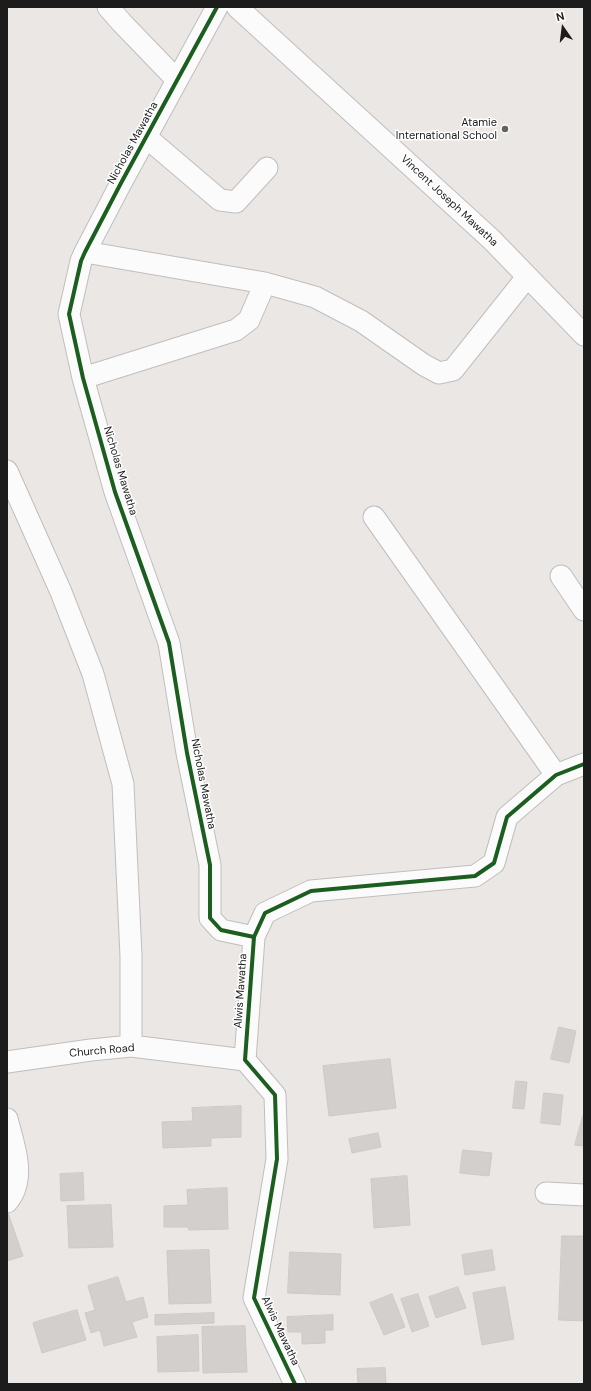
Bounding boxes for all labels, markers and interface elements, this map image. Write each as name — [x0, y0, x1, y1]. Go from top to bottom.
north arrow — [543, 8, 583, 48]
text: N — [555, 9, 566, 24]
street label: Nicholas Mawatha — [105, 100, 161, 186]
place label: Atamie International School — [396, 116, 497, 142]
marker: Atamie International School — [500, 124, 510, 134]
street label: Vincent Joseph Mawatha — [398, 152, 500, 250]
street label: Nicholas Mawatha — [100, 425, 140, 517]
street label: Nicholas Mawatha — [188, 738, 218, 830]
street label: Alwis Mawatha — [232, 953, 250, 1029]
street label: Church Road — [69, 1042, 135, 1060]
street label: Alwis Mawatha — [258, 1294, 302, 1368]

